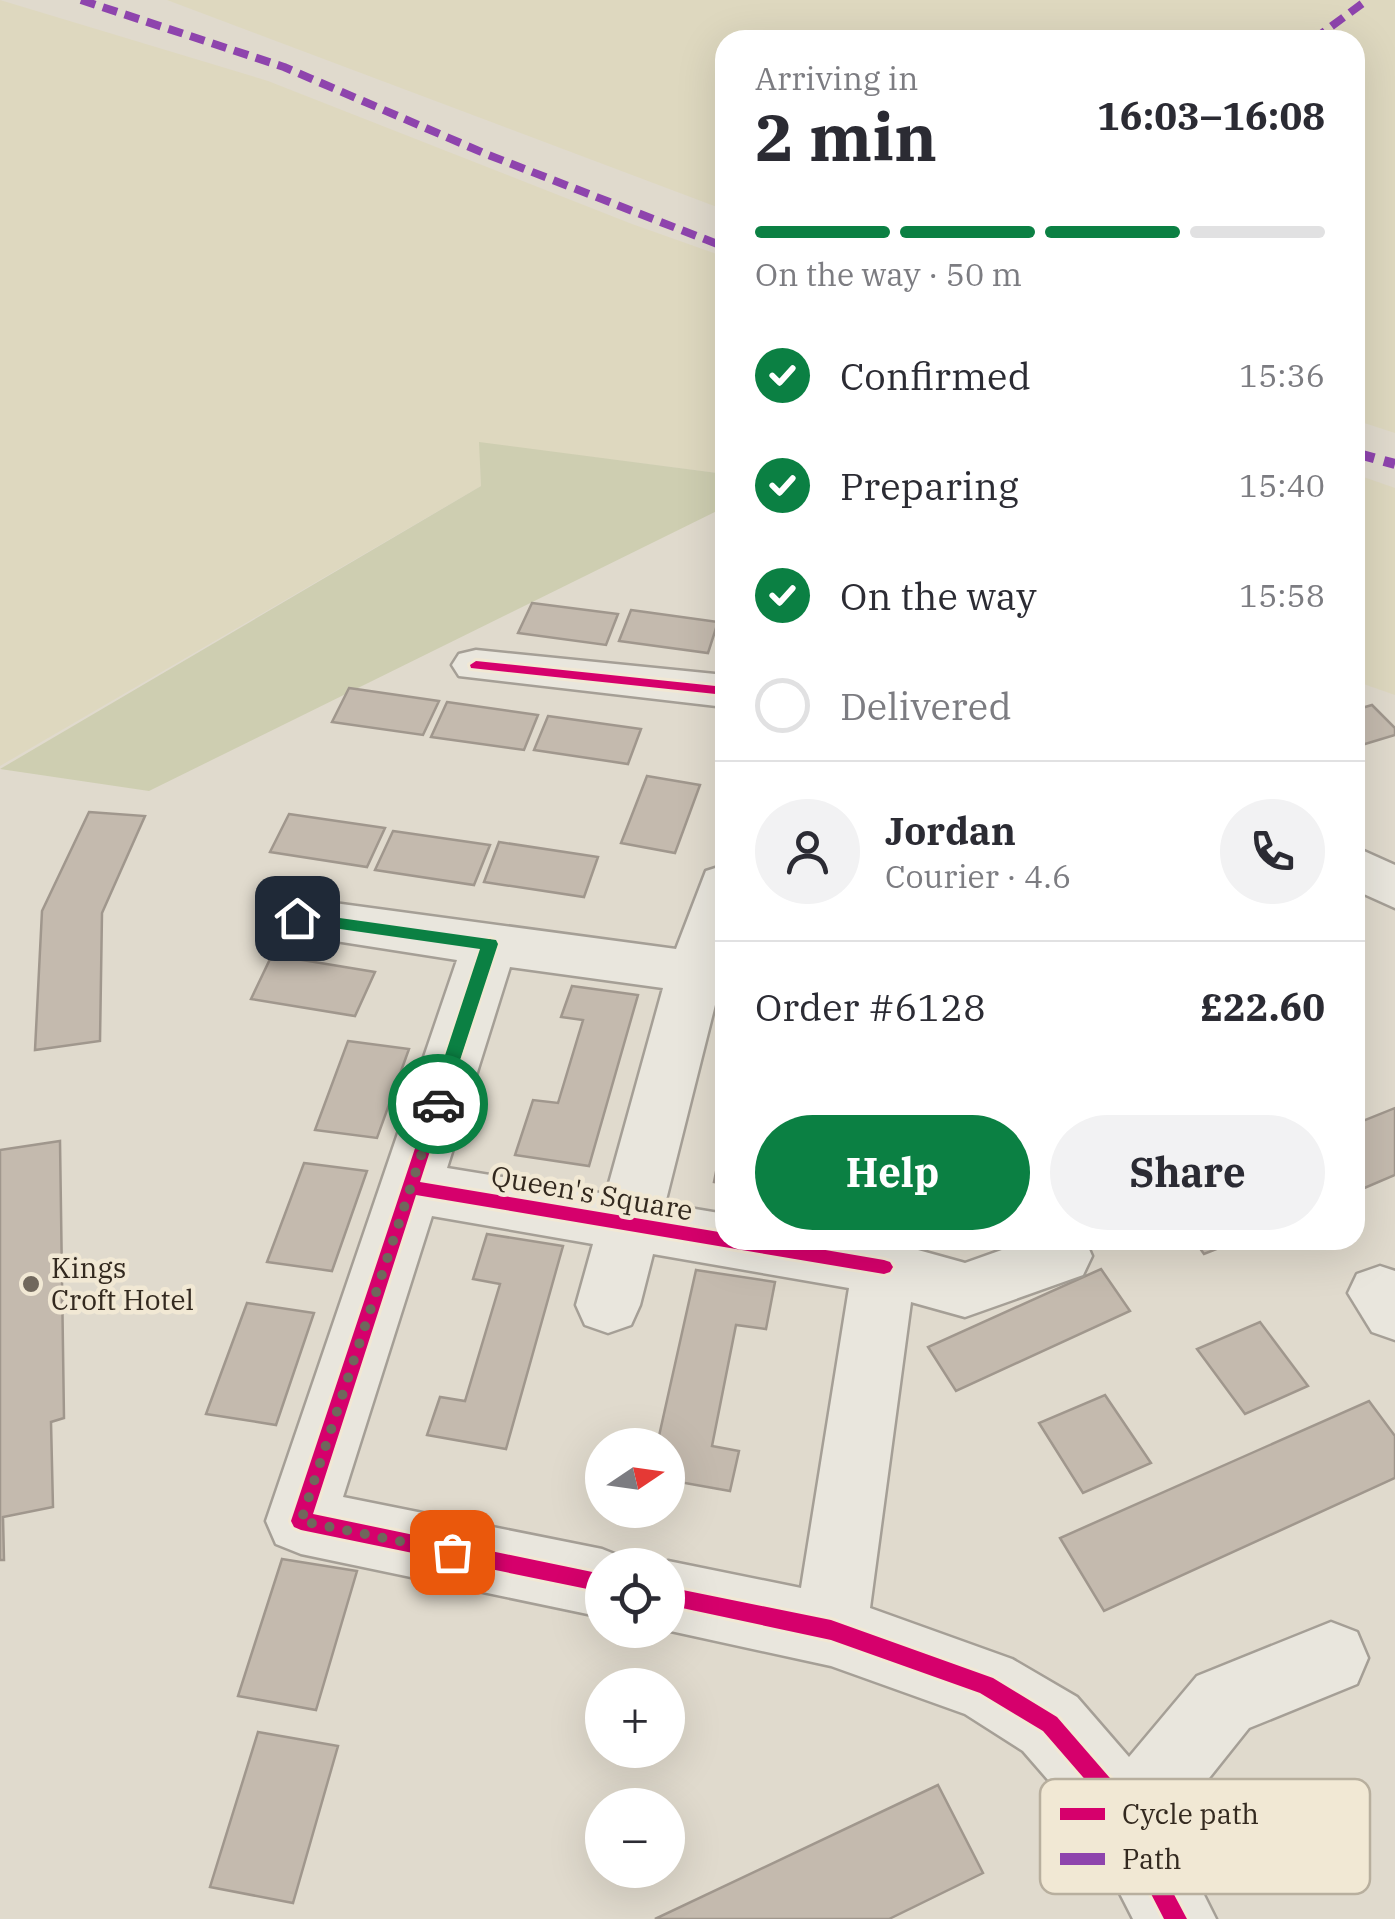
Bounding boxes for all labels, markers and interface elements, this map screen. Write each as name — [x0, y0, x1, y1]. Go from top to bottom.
text: Arriving in — [755, 57, 918, 99]
text: 16:03–16:08 — [1097, 91, 1325, 140]
text: 2 min — [755, 94, 937, 179]
text: On the way · 50 m — [755, 253, 1022, 295]
icon: check — [755, 348, 810, 403]
text: Confirmed — [840, 351, 1031, 400]
text: 15:36 — [1239, 354, 1325, 396]
icon: check — [755, 458, 810, 513]
text: Preparing — [840, 461, 1019, 510]
text: 15:40 — [1239, 464, 1325, 506]
icon: check — [755, 568, 810, 623]
text: On the way — [840, 571, 1037, 620]
text: 15:58 — [1239, 574, 1325, 616]
text: Delivered — [840, 681, 1012, 730]
button: person — [755, 799, 860, 904]
button: phone — [1220, 799, 1325, 904]
text: Jordan — [885, 806, 1016, 855]
text: Courier · 4.6 — [885, 855, 1071, 897]
pin — [255, 876, 340, 961]
icon: home — [270, 891, 325, 946]
text: Order #6128 — [755, 982, 986, 1031]
text: £22.60 — [1201, 982, 1325, 1031]
courier — [388, 1054, 488, 1154]
icon: car — [411, 1077, 466, 1132]
button: Help — [755, 1115, 1030, 1230]
button: Share — [1050, 1115, 1325, 1230]
street label: Queen's Square — [488, 1157, 696, 1228]
place label: Kings Croft Hotel — [51, 1249, 194, 1318]
marker: Kings Croft Hotel — [20, 1273, 42, 1295]
north arrow — [585, 1428, 685, 1528]
map controls — [585, 1428, 685, 1888]
pin — [410, 1510, 495, 1595]
icon: bag — [425, 1525, 480, 1580]
button: locate — [585, 1548, 685, 1648]
button: + — [585, 1668, 685, 1768]
legend — [1040, 1779, 1370, 1894]
button: − — [585, 1788, 685, 1888]
text: Cycle path — [1122, 1795, 1259, 1832]
text: Path — [1122, 1840, 1181, 1877]

